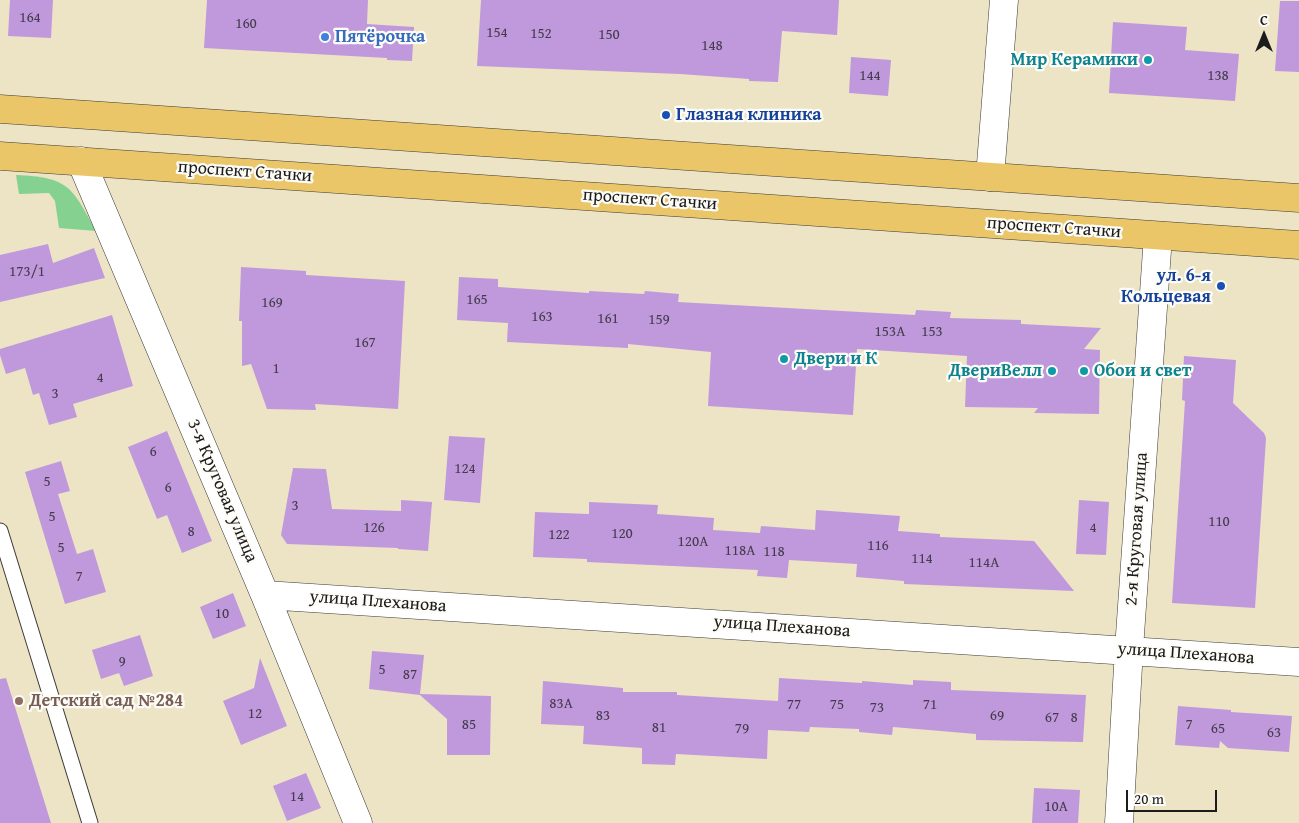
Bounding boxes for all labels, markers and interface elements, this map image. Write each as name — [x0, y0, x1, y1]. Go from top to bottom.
house number: 164 — [19, 9, 41, 27]
north arrow — [1239, 10, 1289, 60]
text: С — [1260, 10, 1268, 30]
house number: 160 — [235, 15, 257, 33]
house number: 154 — [486, 24, 508, 42]
house number: 152 — [530, 25, 552, 43]
place label: Пятёрочка — [335, 26, 425, 48]
house number: 150 — [598, 26, 620, 44]
marker: Пятёрочка — [319, 31, 331, 43]
house number: 148 — [701, 37, 723, 55]
place label: Мир Керамики — [1011, 49, 1138, 71]
marker: Мир Керамики — [1142, 54, 1154, 66]
house number: 144 — [859, 67, 881, 85]
house number: 138 — [1207, 67, 1229, 85]
place label: Глазная клиника — [676, 104, 822, 126]
marker: Глазная клиника — [660, 109, 672, 121]
street label: проспект Стачки — [177, 157, 313, 187]
street label: проспект Стачки — [582, 185, 718, 215]
street label: проспект Стачки — [986, 213, 1122, 243]
house number: 173/1 — [9, 263, 45, 281]
place label: ул. 6-я Кольцевая — [1121, 265, 1211, 308]
marker: ул. 6-я Кольцевая — [1215, 280, 1227, 292]
house number: 165 — [466, 291, 488, 309]
house number: 169 — [261, 294, 283, 312]
house number: 163 — [531, 308, 553, 326]
house number: 161 — [597, 310, 619, 328]
house number: 159 — [648, 311, 670, 329]
house number: 153А — [875, 323, 905, 341]
house number: 153 — [921, 323, 943, 341]
house number: 167 — [354, 334, 376, 352]
place label: Двери и К — [794, 348, 878, 370]
marker: Двери и К — [778, 353, 790, 365]
house number: 1 — [272, 360, 280, 378]
place label: ДвериВелл — [949, 360, 1042, 382]
place label: Обои и свет — [1094, 360, 1191, 382]
marker: ДвериВелл — [1046, 365, 1058, 377]
marker: Обои и свет — [1078, 365, 1090, 377]
house number: 4 — [96, 369, 104, 387]
house number: 3 — [51, 385, 59, 403]
street label: 3-я Круговая улица — [182, 416, 262, 566]
house number: 6 — [149, 443, 157, 461]
street label: 2-я Круговая улица — [1121, 452, 1153, 606]
house number: 124 — [454, 460, 476, 478]
house number: 5 — [43, 473, 51, 491]
house number: 6 — [164, 479, 172, 497]
house number: 3 — [291, 497, 299, 515]
house number: 5 — [48, 508, 56, 526]
house number: 110 — [1208, 513, 1230, 531]
house number: 126 — [363, 519, 385, 537]
house number: 4 — [1089, 519, 1097, 537]
house number: 8 — [187, 523, 195, 541]
house number: 120 — [611, 525, 633, 543]
house number: 122 — [548, 526, 570, 544]
house number: 120А — [678, 533, 708, 551]
house number: 116 — [867, 537, 889, 555]
house number: 5 — [57, 539, 65, 557]
house number: 118А — [725, 542, 755, 560]
house number: 118 — [763, 543, 785, 561]
house number: 114 — [911, 550, 933, 568]
house number: 114А — [969, 554, 999, 572]
house number: 7 — [75, 568, 83, 586]
street label: улица Плеханова — [309, 586, 447, 618]
house number: 10 — [215, 605, 229, 623]
street label: улица Плеханова — [713, 611, 851, 643]
street label: улица Плеханова — [1117, 638, 1255, 670]
house number: 9 — [118, 653, 126, 671]
house number: 5 — [378, 661, 386, 679]
house number: 87 — [403, 666, 417, 684]
place label: Детский сад №284 — [29, 690, 183, 712]
marker: Детский сад №284 — [13, 695, 25, 707]
house number: 83А — [549, 695, 573, 713]
house number: 77 — [787, 696, 801, 714]
house number: 75 — [830, 696, 844, 714]
house number: 71 — [923, 696, 937, 714]
house number: 73 — [870, 699, 884, 717]
house number: 12 — [248, 705, 262, 723]
house number: 83 — [596, 707, 610, 725]
house number: 69 — [990, 707, 1004, 725]
house number: 67 — [1045, 709, 1059, 727]
house number: 8 — [1070, 709, 1078, 727]
house number: 85 — [462, 716, 476, 734]
house number: 7 — [1185, 716, 1193, 734]
house number: 81 — [652, 719, 666, 737]
house number: 79 — [735, 720, 749, 738]
house number: 65 — [1211, 720, 1225, 738]
house number: 63 — [1267, 724, 1281, 742]
scale bar — [1129, 780, 1220, 812]
house number: 14 — [290, 788, 304, 806]
text: 20 m — [1134, 788, 1164, 809]
house number: 10А — [1044, 798, 1068, 816]

